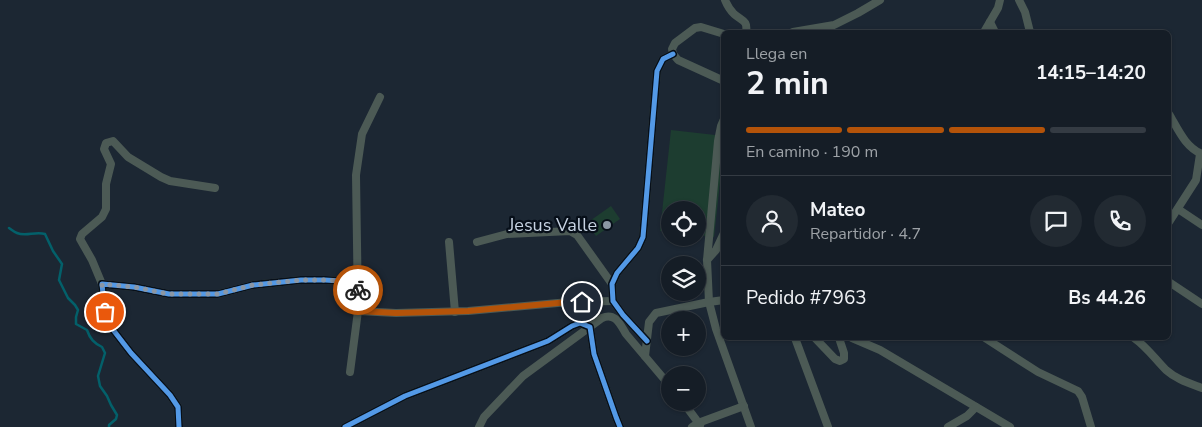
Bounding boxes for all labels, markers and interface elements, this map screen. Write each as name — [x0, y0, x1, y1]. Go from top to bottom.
text: Llega en — [746, 43, 807, 65]
text: 14:15–14:20 — [1036, 60, 1146, 86]
text: 2 min — [746, 62, 829, 105]
text: En camino · 190 m — [746, 141, 878, 163]
button: person — [746, 195, 798, 247]
button: chat — [1030, 195, 1082, 247]
button: phone — [1094, 195, 1146, 247]
text: Mateo — [810, 197, 865, 223]
map controls — [661, 201, 706, 411]
button: locate — [661, 201, 706, 246]
place label: Jesus Valle — [508, 213, 597, 237]
marker: Jesus Valle — [601, 219, 613, 231]
text: Repartidor · 4.7 — [810, 223, 921, 245]
button: layers — [661, 256, 706, 301]
courier — [333, 265, 383, 315]
icon: bike — [344, 276, 372, 304]
pin — [561, 281, 603, 323]
text: Pedido #7963 — [746, 285, 867, 311]
text: Bs 44.26 — [1068, 285, 1146, 311]
icon: home — [568, 288, 596, 316]
pin — [84, 291, 126, 333]
icon: bag — [91, 298, 119, 326]
button: + — [661, 311, 706, 356]
button: − — [661, 366, 706, 411]

